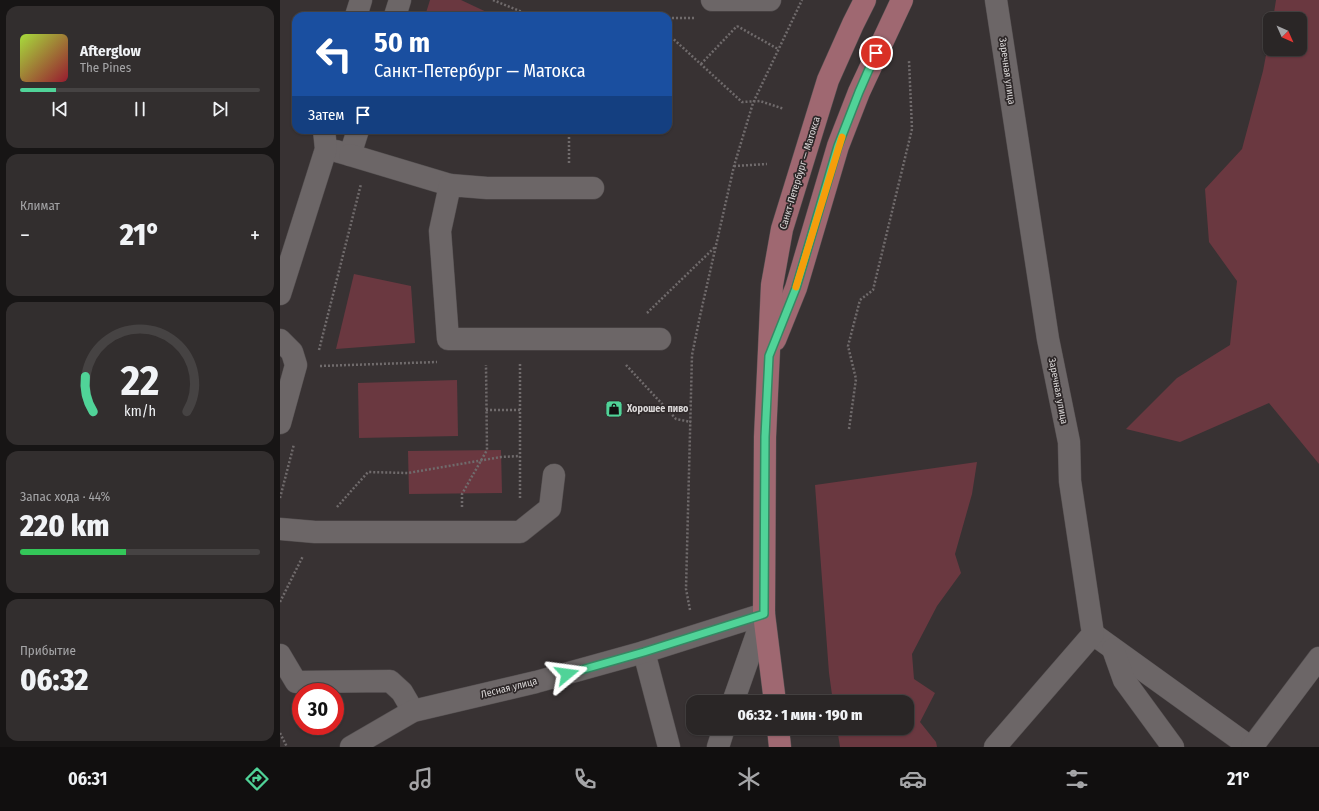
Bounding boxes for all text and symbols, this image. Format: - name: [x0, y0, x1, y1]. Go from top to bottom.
- north arrow: [1263, 12, 1307, 56]
- map controls: [1263, 12, 1307, 56]
- text: 50 m: [374, 26, 430, 59]
- icon: left: [308, 28, 360, 80]
- pin: [859, 36, 893, 70]
- street label: Заречная улица: [996, 37, 1018, 105]
- text: Afterglow: [80, 42, 141, 60]
- icon: arrive: [865, 42, 887, 64]
- text: The Pines: [80, 60, 131, 75]
- text: Санкт-Петербург — Матокса: [374, 60, 585, 82]
- icon: previous: [49, 98, 71, 120]
- icon: pause: [129, 98, 151, 120]
- icon: next: [209, 98, 231, 120]
- icon: arrive: [352, 104, 374, 126]
- text: Затем: [308, 106, 344, 124]
- street label: Санкт-Петербург — Матокса: [777, 115, 823, 231]
- text: Климат: [20, 198, 60, 213]
- text: 21°: [120, 217, 160, 253]
- text: −: [20, 222, 30, 249]
- text: +: [250, 222, 260, 249]
- text: 22: [120, 355, 159, 405]
- street label: Заречная улица: [1046, 357, 1070, 425]
- shop icon: Хорошее пиво: [604, 399, 624, 419]
- text: km/h: [124, 402, 156, 419]
- place label: Хорошее пиво: [626, 403, 689, 415]
- text: Запас хода · 44%: [20, 489, 110, 504]
- text: 220 km: [20, 508, 109, 544]
- text: Прибытие: [20, 643, 76, 658]
- position arrow: [546, 653, 588, 695]
- text: 06:32: [20, 662, 88, 698]
- street label: Лесная улица: [480, 675, 539, 701]
- speed limit sign: 30: [292, 683, 344, 735]
- text: 06:32 · 1 мин · 190 m: [738, 706, 862, 724]
- icon: directions: [243, 765, 271, 793]
- icon: music: [407, 765, 435, 793]
- icon: phone: [571, 765, 599, 793]
- icon: climate: [735, 765, 763, 793]
- icon: car: [899, 765, 927, 793]
- icon: filters: [1063, 765, 1091, 793]
- text: 06:31: [68, 768, 107, 790]
- text: 21°: [1227, 768, 1251, 790]

